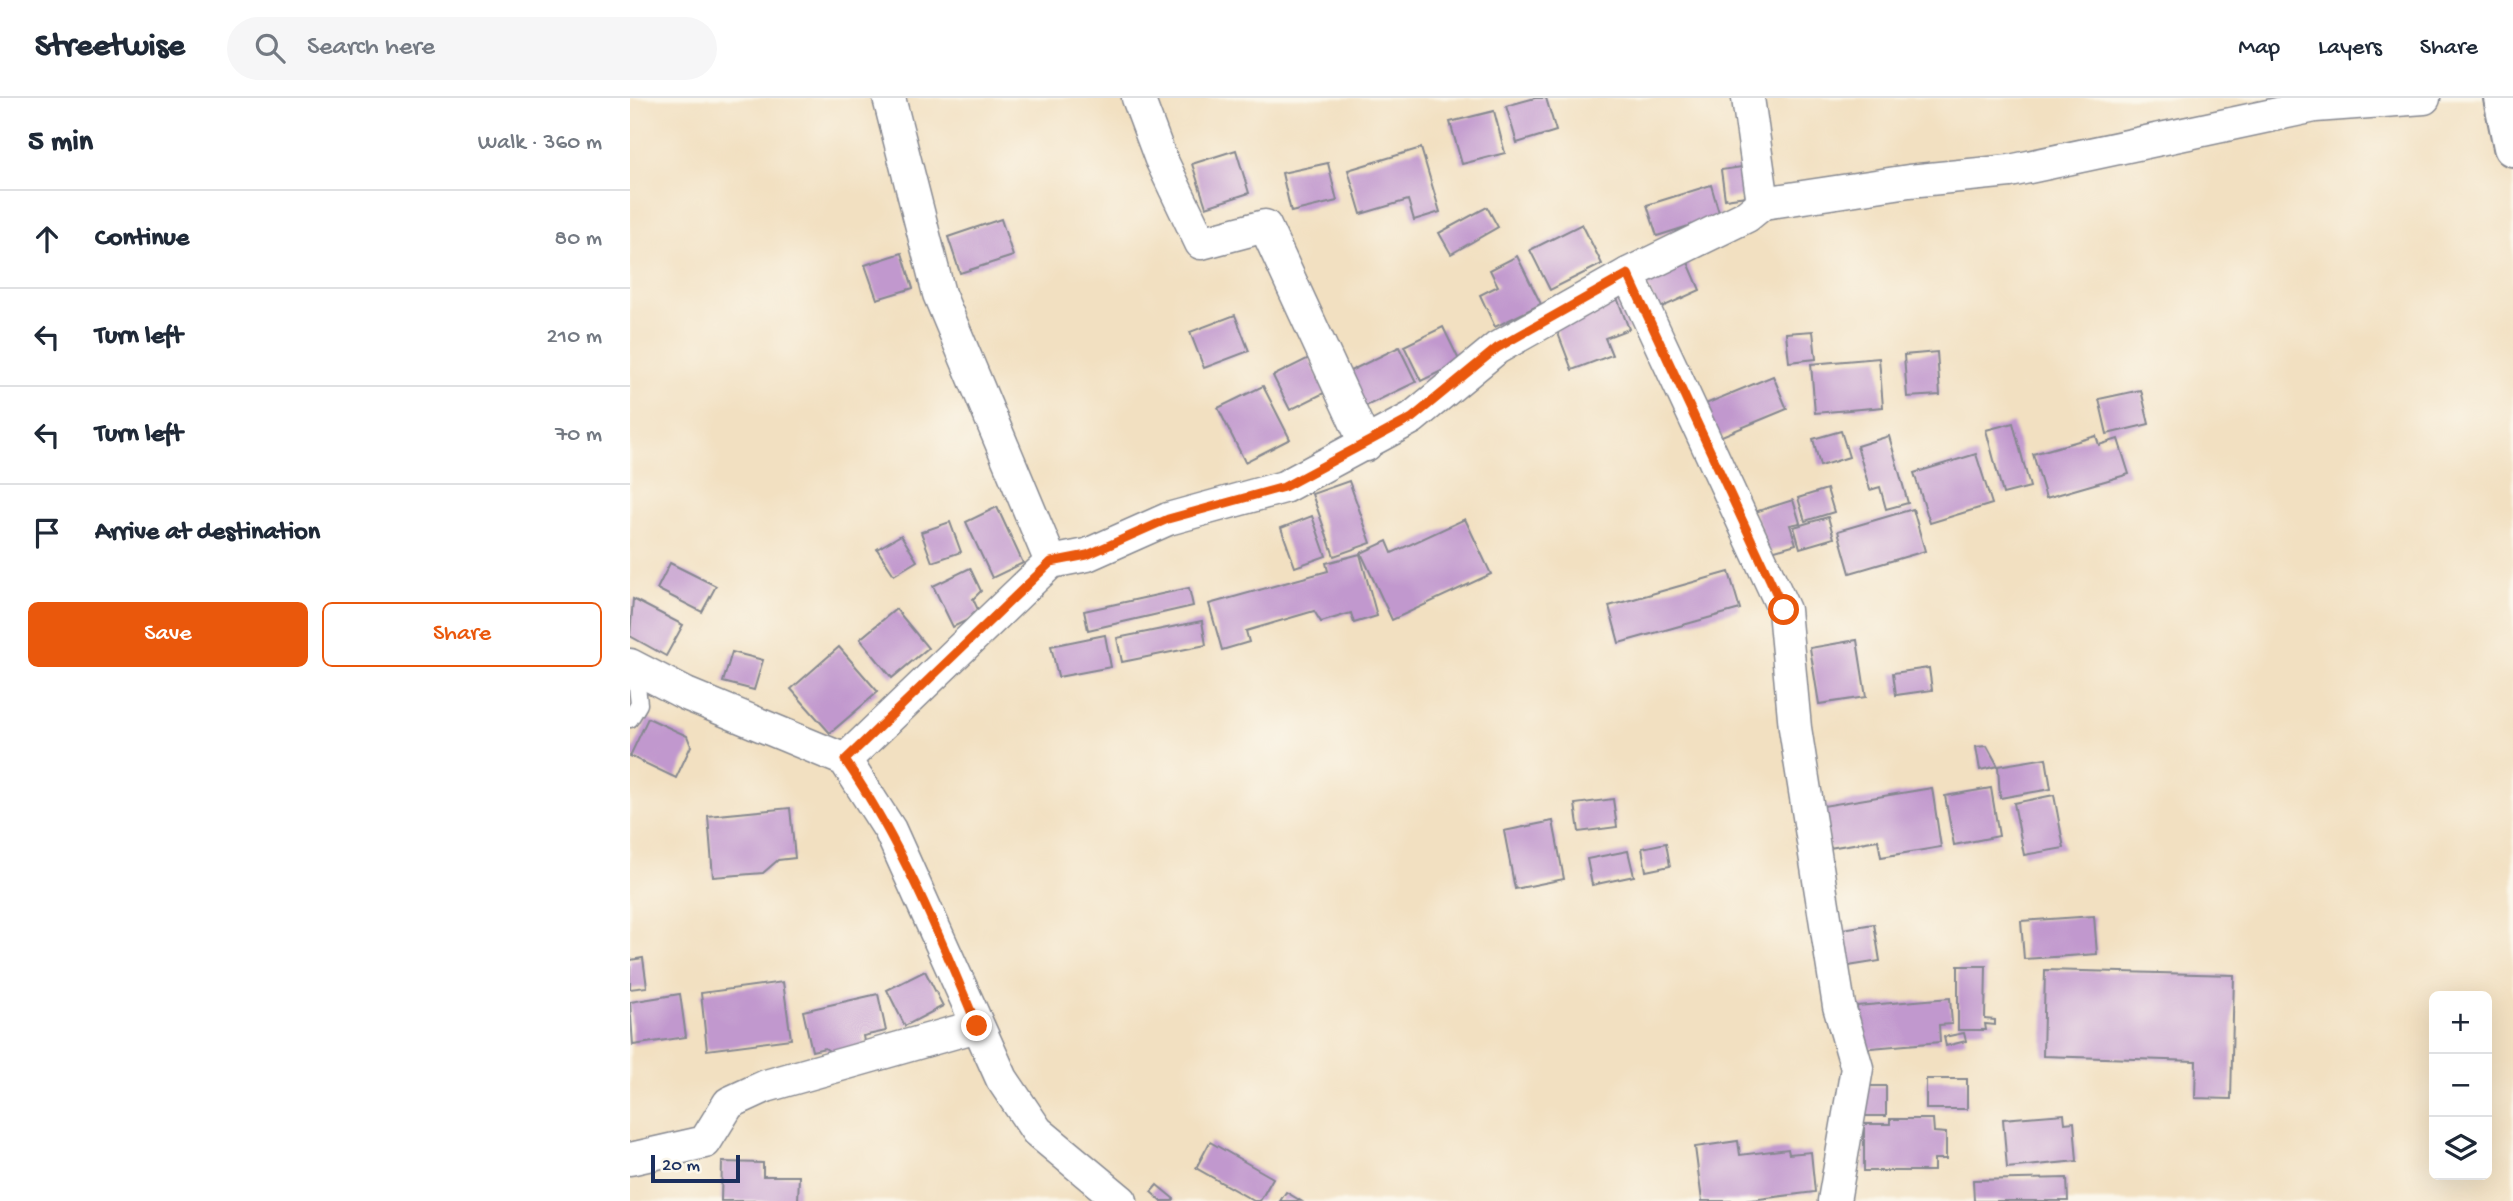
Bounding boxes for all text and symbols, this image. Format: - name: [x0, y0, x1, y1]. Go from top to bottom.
- search box: [227, 17, 717, 80]
- text: Streetwise: [35, 29, 185, 67]
- icon: search: [251, 29, 289, 67]
- text: Search here: [307, 33, 435, 64]
- text: Map: [2238, 34, 2280, 63]
- text: Layers: [2318, 34, 2382, 63]
- text: Share: [2420, 34, 2478, 63]
- text: 5 min: [28, 126, 93, 161]
- text: Walk · 360 m: [478, 130, 602, 157]
- icon: ahead: [28, 220, 66, 258]
- text: Continue: [95, 224, 189, 255]
- text: 80 m: [555, 226, 602, 253]
- icon: left: [28, 318, 66, 356]
- text: Turn left: [95, 322, 183, 353]
- text: 210 m: [547, 324, 602, 351]
- icon: left: [28, 416, 66, 454]
- text: Turn left: [95, 420, 183, 451]
- text: 70 m: [555, 422, 602, 449]
- icon: arrive: [28, 514, 66, 552]
- text: Arrive at destination: [95, 518, 320, 549]
- route start: [1768, 594, 1799, 625]
- button: Save: [28, 602, 308, 667]
- button: Share: [322, 602, 602, 667]
- map controls: [2429, 991, 2492, 1180]
- button: +: [2429, 991, 2492, 1054]
- route end: [961, 1010, 992, 1041]
- button: −: [2429, 1054, 2492, 1117]
- button: layers: [2429, 1117, 2492, 1180]
- scale bar: [651, 1152, 740, 1184]
- text: 20 m: [662, 1155, 700, 1178]

